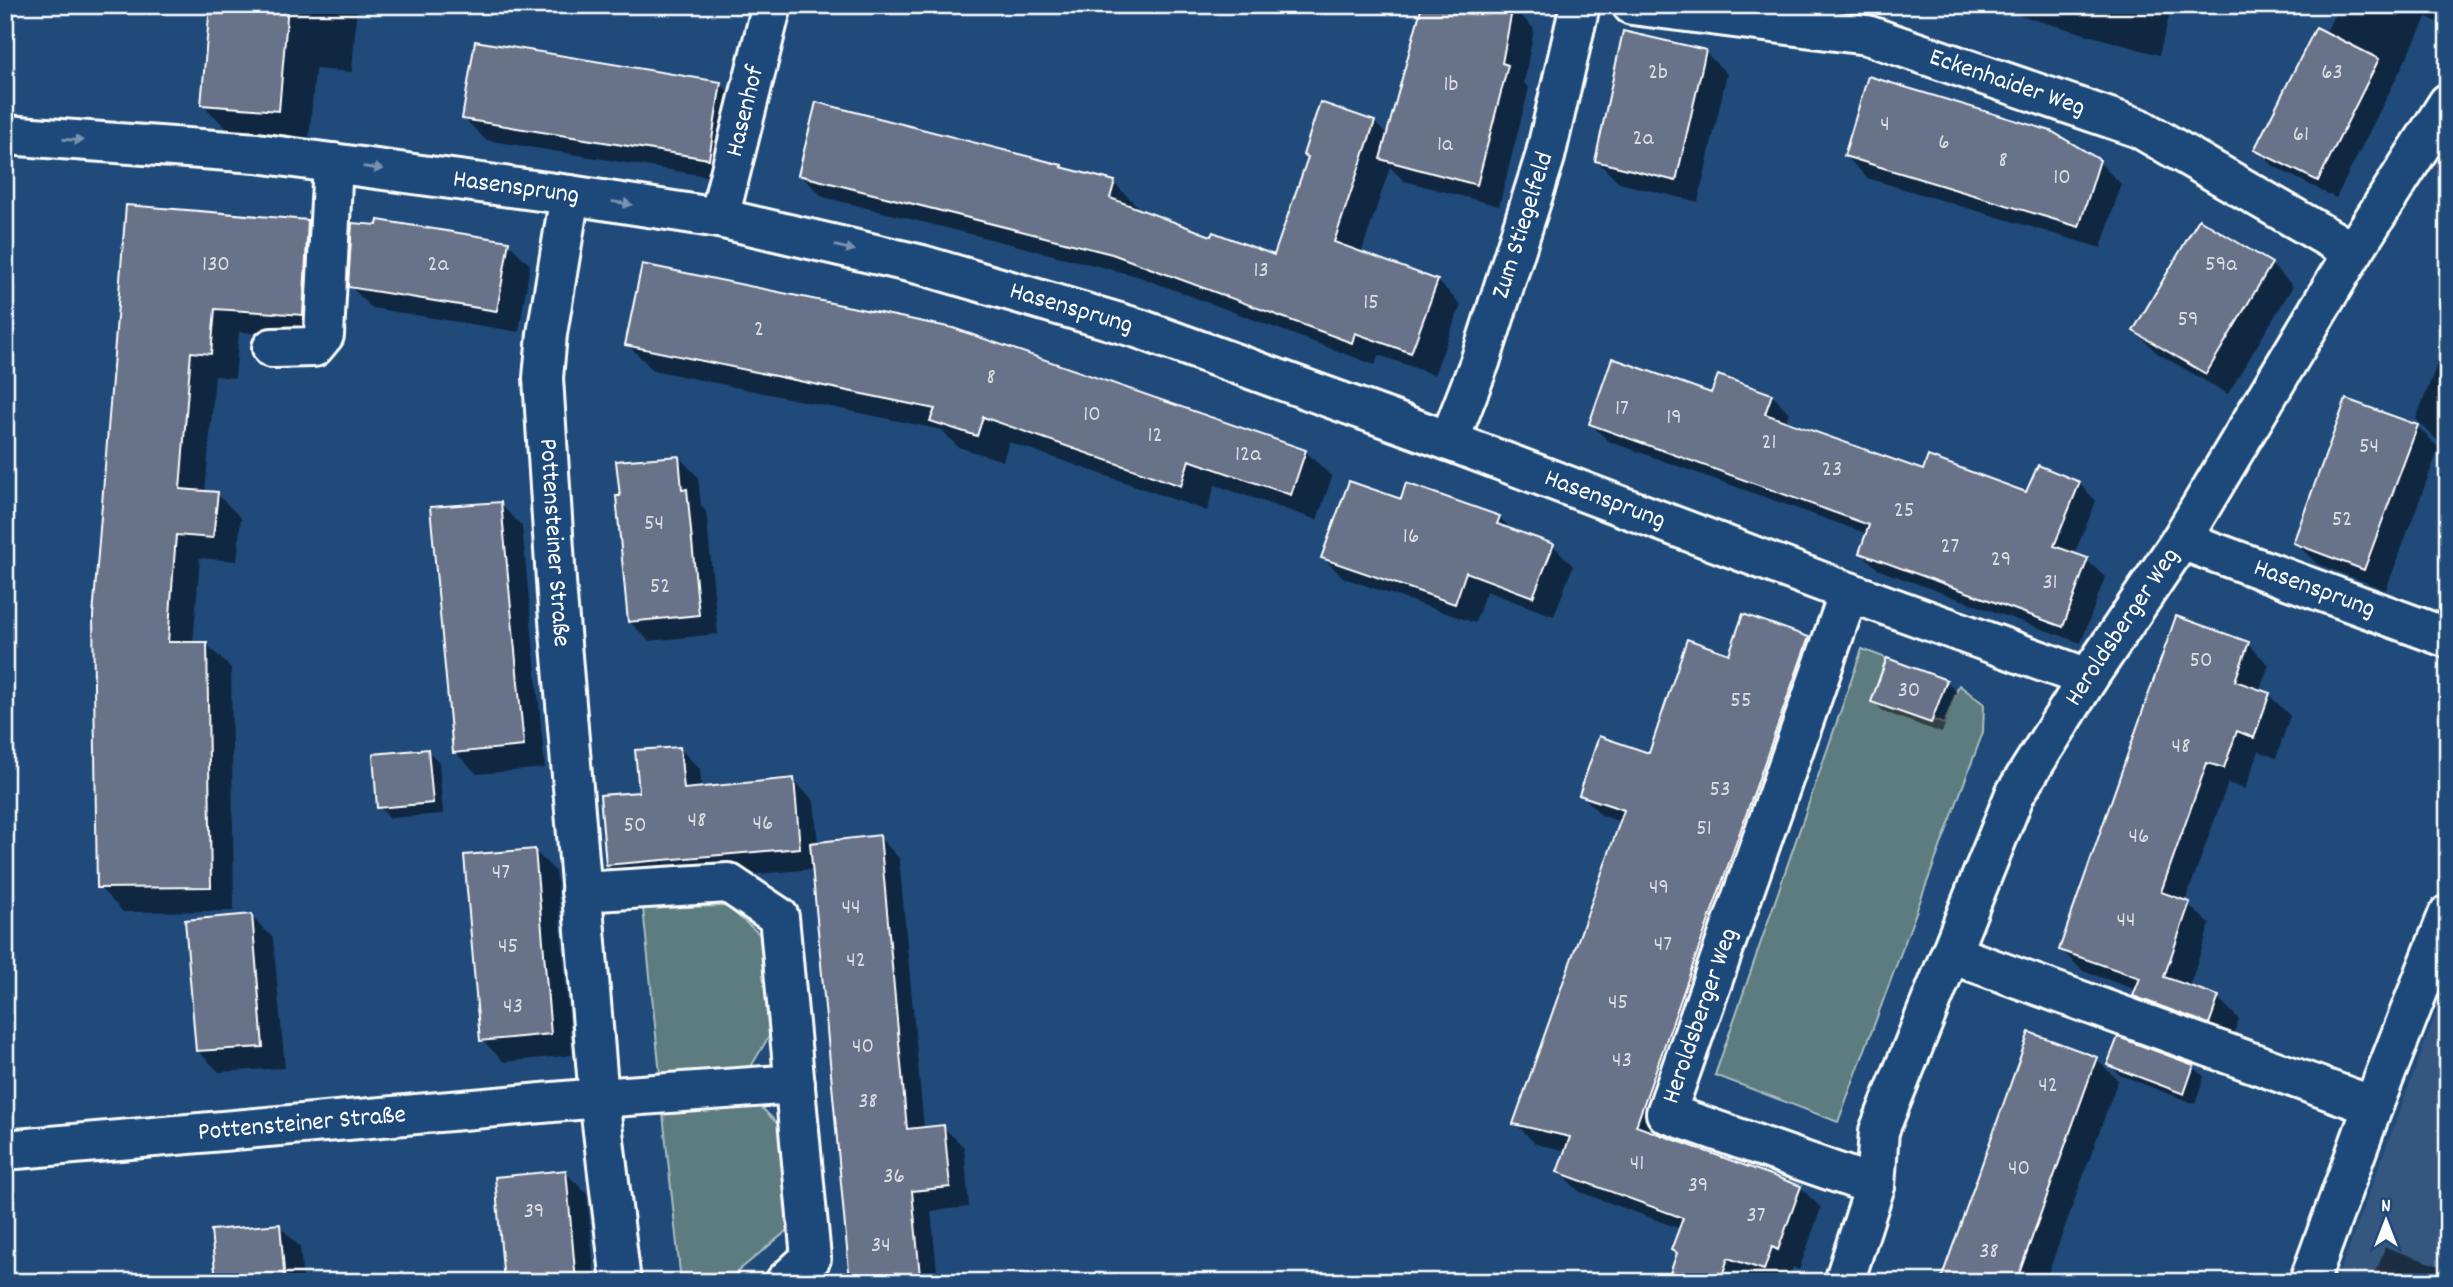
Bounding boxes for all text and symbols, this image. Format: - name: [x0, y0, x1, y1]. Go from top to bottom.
- street label: Eckenhaider Weg: [1924, 39, 2090, 127]
- house number: 2b: [1648, 57, 1668, 90]
- house number: 63: [2321, 57, 2343, 90]
- street label: Hasenhof: [716, 61, 775, 161]
- house number: 1b: [1444, 69, 1459, 102]
- house number: 4: [1880, 109, 1890, 142]
- house number: 61: [2293, 119, 2309, 152]
- house number: 2a: [1633, 123, 1655, 156]
- house number: 6: [1938, 127, 1950, 160]
- house number: 1a: [1437, 129, 1454, 162]
- one-way arrow: [63, 135, 85, 146]
- house number: 8: [1998, 145, 2008, 178]
- street label: Zum Stiegelfeld: [1483, 148, 1564, 304]
- street label: Hasensprung: [451, 161, 582, 215]
- house number: 10: [2053, 162, 2071, 195]
- one-way arrow: [362, 163, 384, 174]
- one-way arrow: [611, 198, 633, 209]
- one-way arrow: [834, 242, 856, 253]
- house number: 130: [202, 249, 230, 282]
- house number: 2a: [428, 249, 450, 282]
- house number: 59a: [2205, 249, 2238, 282]
- house number: 13: [1253, 255, 1269, 288]
- street label: Hasensprung: [1005, 273, 1137, 344]
- house number: 15: [1363, 287, 1379, 320]
- house number: 59: [2177, 304, 2199, 337]
- house number: 2: [754, 314, 764, 347]
- house number: 8: [986, 362, 996, 395]
- house number: 17: [1615, 393, 1629, 426]
- house number: 10: [1083, 399, 1101, 432]
- house number: 19: [1666, 402, 1682, 435]
- house number: 12: [1147, 420, 1163, 453]
- house number: 21: [1761, 427, 1777, 460]
- house number: 54: [2359, 431, 2379, 464]
- street label: Pottensteiner Straße: [528, 437, 580, 648]
- house number: 12a: [1235, 439, 1262, 472]
- house number: 23: [1822, 454, 1842, 487]
- street label: Hasensprung: [1539, 460, 1671, 540]
- house number: 25: [1894, 495, 1914, 528]
- house number: 52: [2332, 504, 2352, 537]
- house number: 54: [644, 508, 664, 541]
- house number: 16: [1403, 521, 1419, 554]
- house number: 27: [1941, 531, 1959, 564]
- street label: Heroldsberger Weg: [2056, 540, 2189, 714]
- house number: 29: [1991, 544, 2011, 577]
- street label: Hasensprung: [2248, 550, 2380, 628]
- house number: 31: [2042, 567, 2058, 600]
- house number: 52: [650, 571, 670, 604]
- house number: 50: [2189, 645, 2213, 678]
- house number: 30: [1898, 675, 1920, 708]
- house number: 55: [1730, 685, 1752, 718]
- house number: 48: [2172, 731, 2190, 764]
- house number: 53: [1710, 774, 1730, 807]
- house number: 48: [688, 805, 706, 838]
- house number: 46: [753, 808, 773, 841]
- house number: 50: [623, 810, 647, 843]
- house number: 51: [1696, 813, 1712, 846]
- house number: 46: [2129, 821, 2149, 854]
- house number: 47: [492, 857, 510, 890]
- house number: 49: [1649, 872, 1669, 905]
- house number: 44: [841, 892, 861, 925]
- house number: 44: [2116, 905, 2136, 938]
- street label: Heroldsberger Weg: [1654, 923, 1748, 1109]
- house number: 47: [1654, 929, 1672, 962]
- house number: 45: [498, 931, 518, 964]
- house number: 42: [846, 945, 866, 978]
- house number: 45: [1608, 987, 1628, 1020]
- house number: 43: [503, 991, 523, 1024]
- house number: 40: [852, 1031, 874, 1064]
- house number: 43: [1612, 1045, 1632, 1078]
- house number: 42: [2038, 1070, 2058, 1103]
- house number: 38: [858, 1086, 878, 1119]
- street label: Pottensteiner Straße: [196, 1096, 407, 1152]
- house number: 41: [1630, 1148, 1644, 1181]
- house number: 40: [2008, 1153, 2030, 1186]
- house number: 36: [883, 1161, 905, 1194]
- house number: 39: [1688, 1170, 1708, 1203]
- north arrow: [2352, 1186, 2422, 1256]
- text: N: [2381, 1194, 2391, 1221]
- house number: 39: [524, 1196, 544, 1229]
- house number: 37: [1746, 1200, 1766, 1233]
- house number: 34: [871, 1230, 891, 1263]
- house number: 38: [1979, 1236, 1999, 1269]

